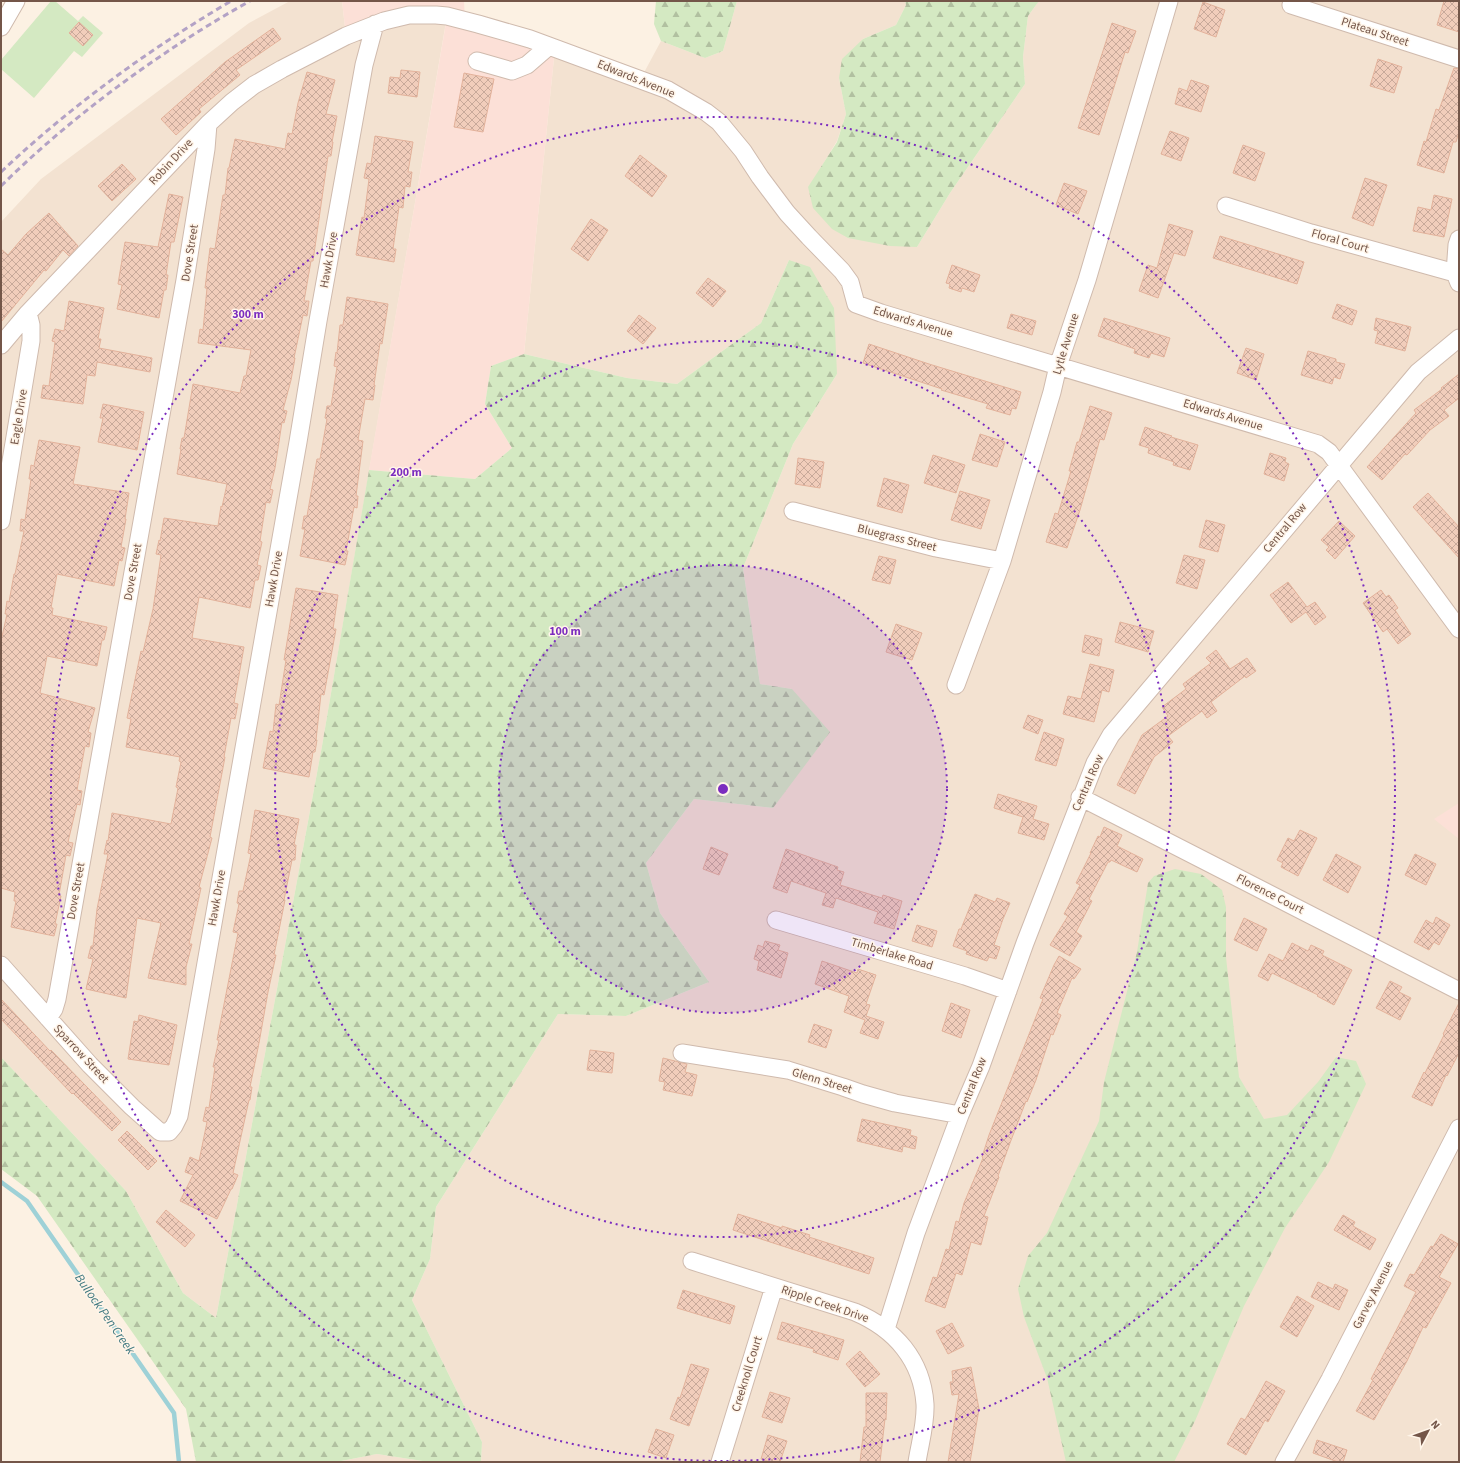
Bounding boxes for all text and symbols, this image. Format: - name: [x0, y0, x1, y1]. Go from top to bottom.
- street label: Plateau Street: [1339, 13, 1411, 51]
- street label: Edwards Avenue: [595, 56, 677, 102]
- street label: Robin Drive: [145, 135, 197, 189]
- street label: Dove Street: [177, 223, 203, 283]
- street label: Floral Court: [1309, 225, 1371, 257]
- street label: Hawk Drive: [316, 230, 342, 289]
- street label: Edwards Avenue: [871, 302, 955, 342]
- text: 300 m: [232, 306, 264, 323]
- street label: Lytle Avenue: [1049, 311, 1083, 377]
- street label: Eagle Drive: [6, 388, 32, 446]
- street label: Edwards Avenue: [1181, 395, 1265, 435]
- text: 200 m: [390, 464, 422, 481]
- street label: Central Row: [1259, 499, 1311, 557]
- street label: Bluegrass Street: [856, 520, 938, 556]
- street label: Dove Street: [120, 542, 146, 602]
- street label: Hawk Drive: [261, 549, 287, 608]
- text: 100 m: [549, 623, 581, 640]
- street label: Central Row: [1068, 752, 1108, 814]
- centre of rings: [716, 782, 730, 796]
- street label: Dove Street: [63, 861, 89, 921]
- street label: Hawk Drive: [204, 868, 230, 927]
- street label: Florence Court: [1233, 870, 1307, 918]
- street label: Timberlake Road: [849, 933, 935, 975]
- street label: Sparrow Street: [49, 1021, 113, 1087]
- street label: Central Row: [953, 1054, 991, 1117]
- street label: Glenn Street: [790, 1064, 854, 1098]
- street label: Garvey Avenue: [1349, 1258, 1398, 1332]
- water label: Bullock Pen Creek: [71, 1270, 140, 1359]
- street label: Ripple Creek Drive: [779, 1281, 871, 1327]
- street label: Creeknoll Court: [727, 1334, 767, 1414]
- north arrow: [1408, 1411, 1448, 1451]
- text: N: [1427, 1417, 1443, 1432]

